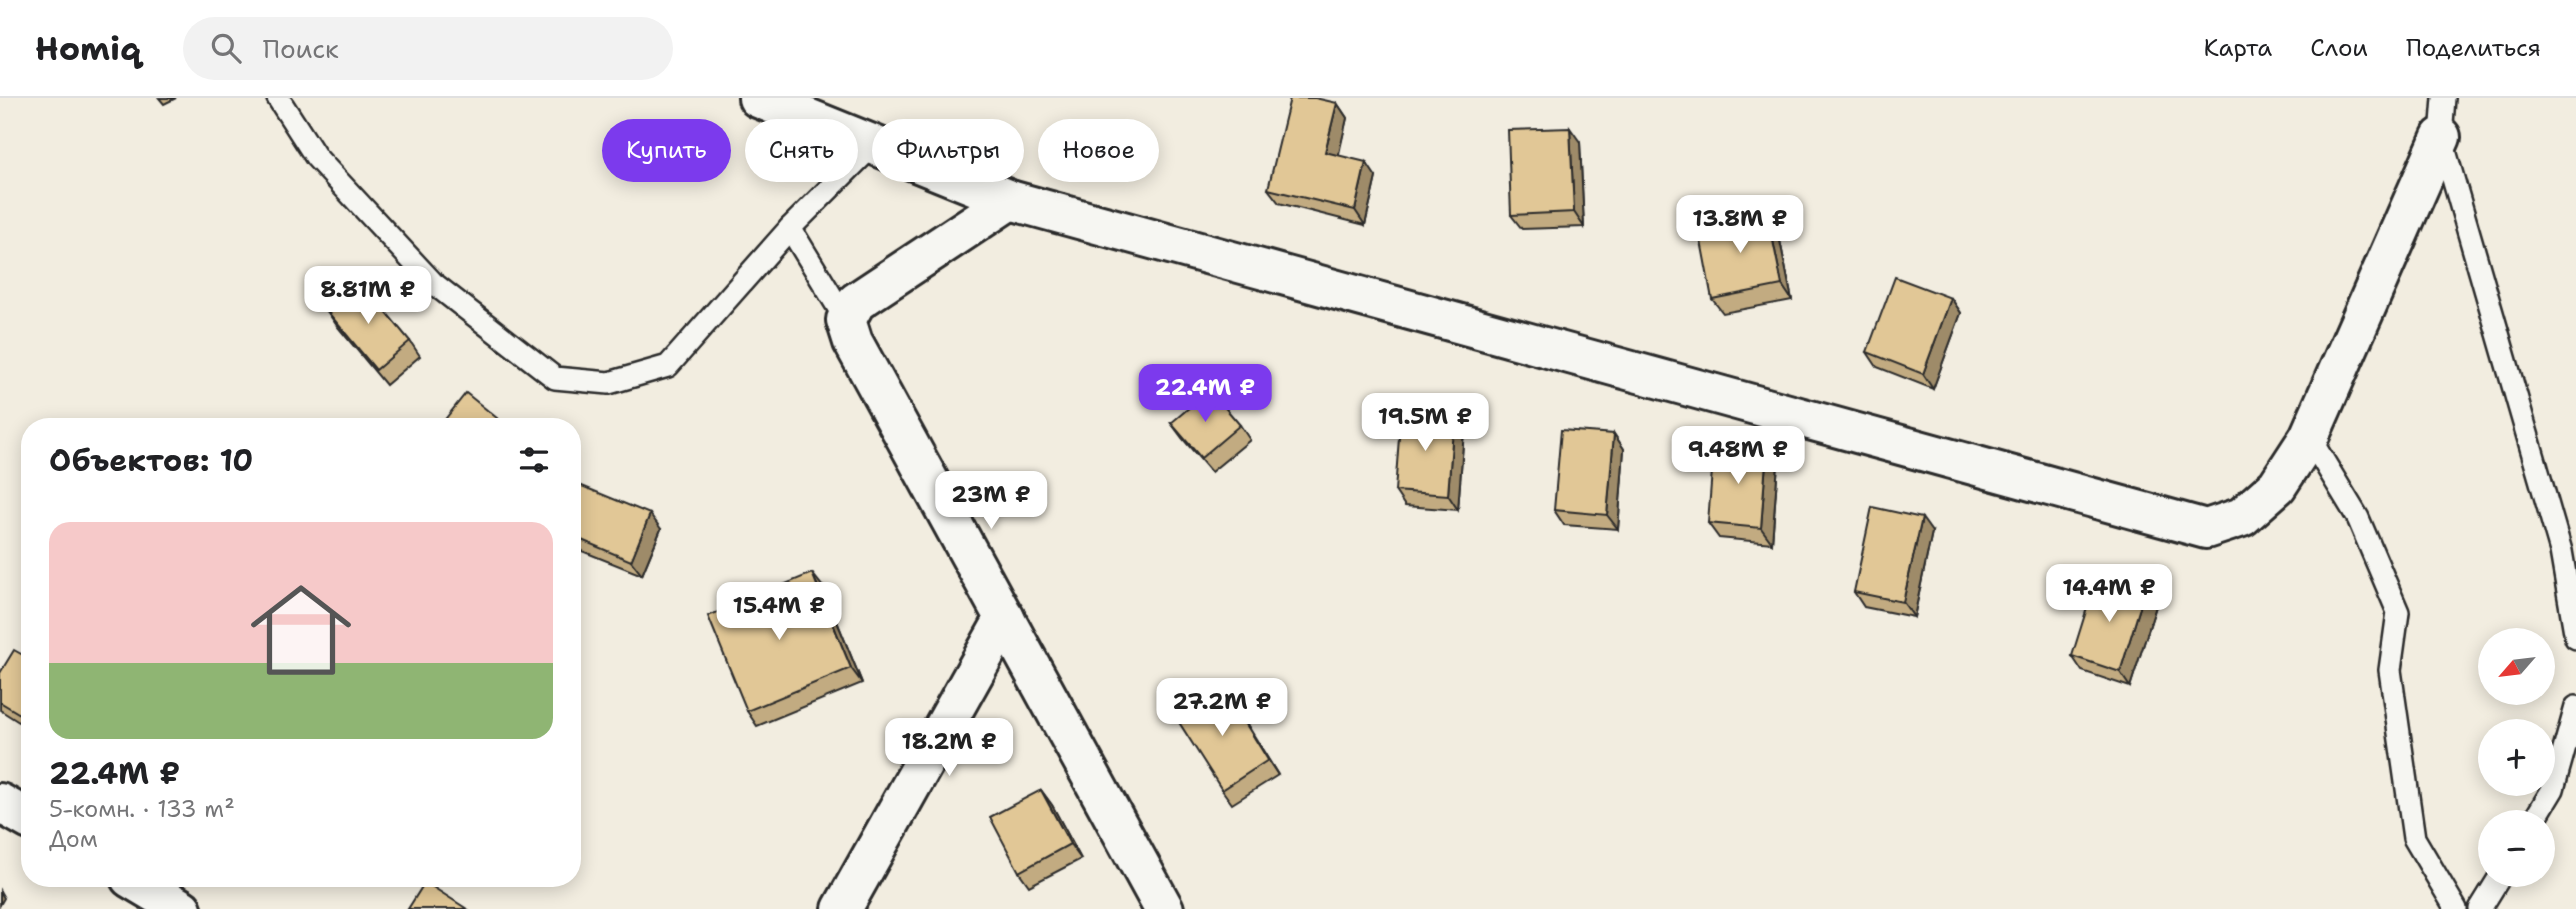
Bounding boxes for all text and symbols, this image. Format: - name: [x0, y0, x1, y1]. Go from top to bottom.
- search box: [183, 17, 673, 80]
- text: Homiq: [35, 26, 141, 71]
- icon: search: [207, 29, 245, 67]
- text: Поиск: [263, 31, 339, 66]
- text: Карта: [2204, 32, 2272, 64]
- text: Слои: [2310, 32, 2368, 64]
- text: Поделиться: [2406, 32, 2541, 64]
- chip: Купить: [602, 119, 731, 182]
- chip: Снять: [745, 119, 858, 182]
- chip: Фильтры: [872, 119, 1024, 182]
- chip: Новое: [1038, 119, 1159, 182]
- pin: 13.8M ₽: [1675, 195, 1805, 255]
- text: 13.8M ₽: [1692, 203, 1788, 233]
- pin: 8.81M ₽: [303, 266, 433, 326]
- text: 8.81M ₽: [320, 274, 416, 304]
- pin: 22.4M ₽: [1140, 364, 1270, 424]
- text: 22.4M ₽: [1155, 372, 1255, 402]
- pin: 19.5M ₽: [1360, 394, 1490, 453]
- text: 19.5M ₽: [1378, 401, 1472, 431]
- pin: 9.48M ₽: [1673, 426, 1803, 486]
- text: 9.48M ₽: [1688, 434, 1788, 464]
- text: Объектов: 10: [49, 440, 253, 481]
- icon: filters: [515, 441, 553, 479]
- pin: 23M ₽: [942, 472, 1040, 531]
- text: 23M ₽: [951, 479, 1031, 509]
- pin: 14.4M ₽: [2044, 564, 2174, 624]
- icon: home: [238, 567, 364, 693]
- text: 14.4M ₽: [2062, 572, 2156, 602]
- pin: 15.4M ₽: [714, 582, 844, 642]
- text: 15.4M ₽: [733, 590, 825, 620]
- north arrow: [2478, 628, 2555, 705]
- map controls: [2478, 628, 2555, 887]
- pin: 27.2M ₽: [1157, 678, 1287, 738]
- text: 27.2M ₽: [1172, 686, 1272, 716]
- pin: 18.2M ₽: [884, 718, 1014, 778]
- button: +: [2478, 719, 2555, 796]
- text: 18.2M ₽: [901, 726, 997, 756]
- text: 22.4M ₽: [49, 753, 180, 794]
- text: 5-комн. · 133 m²: [49, 794, 235, 824]
- button: −: [2478, 810, 2555, 887]
- text: Дом: [49, 824, 98, 854]

